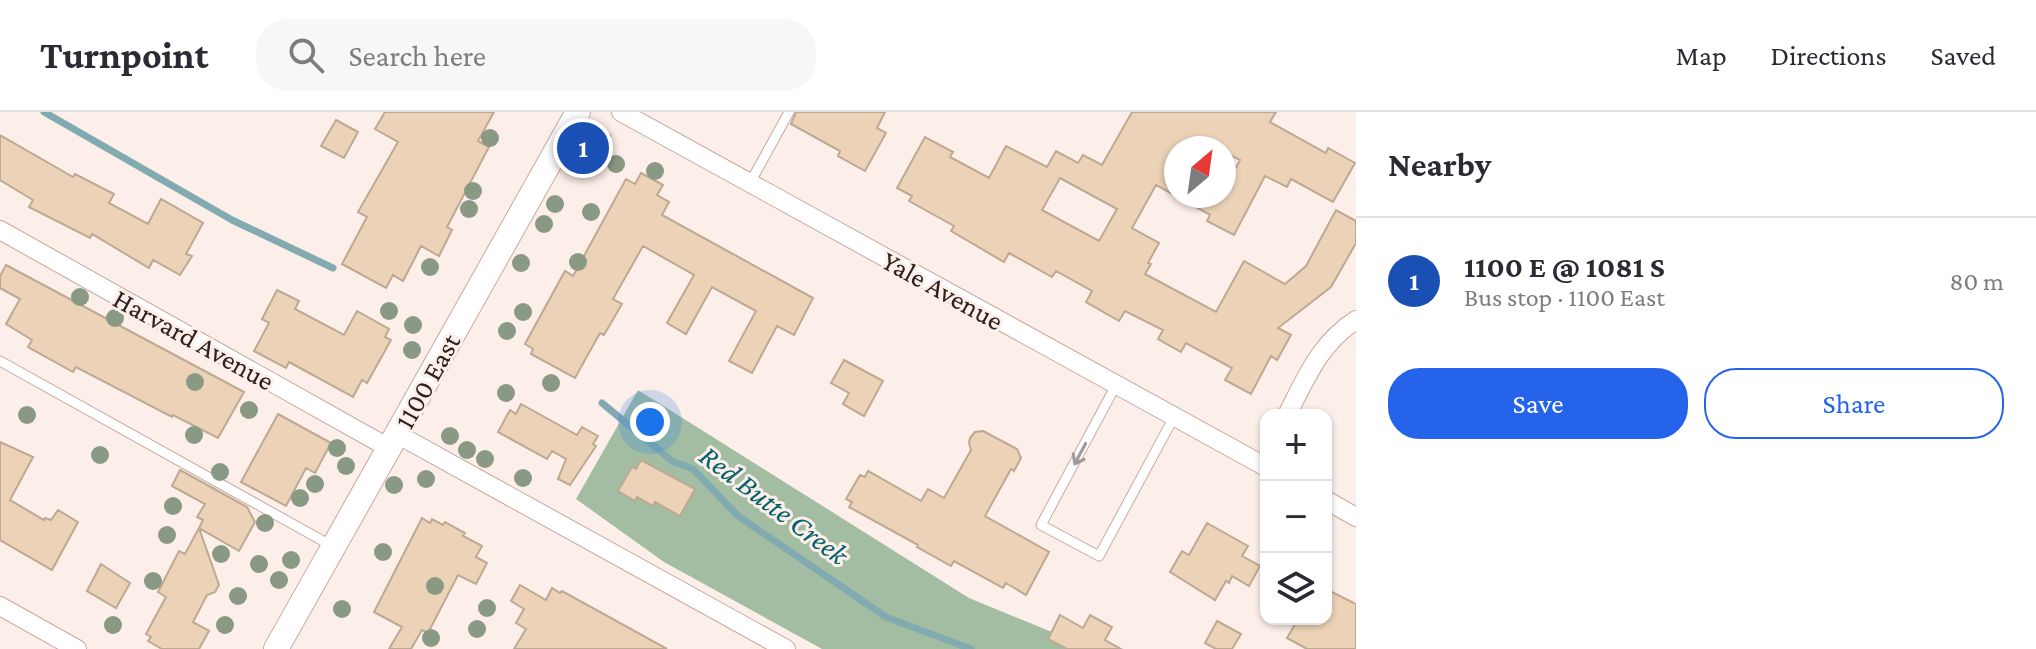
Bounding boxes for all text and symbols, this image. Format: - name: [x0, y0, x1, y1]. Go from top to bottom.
- search box: [256, 19, 816, 91]
- icon: search: [284, 33, 328, 77]
- text: Turnpoint: [40, 34, 208, 76]
- text: Search here: [348, 39, 486, 72]
- text: Map: [1676, 40, 1727, 71]
- text: Directions: [1771, 40, 1886, 71]
- text: Saved: [1930, 40, 1996, 71]
- pin: 1: [557, 118, 609, 178]
- north arrow: [1164, 136, 1236, 208]
- text: Nearby: [1388, 146, 1491, 183]
- street label: Yale Avenue: [877, 245, 1009, 336]
- text: 1100 E @ 1081 S: [1464, 250, 1665, 283]
- text: 1: [1409, 267, 1419, 296]
- text: 80 m: [1950, 267, 2004, 296]
- street label: Harvard Avenue: [108, 283, 279, 396]
- text: Bus stop · 1100 East: [1464, 283, 1665, 312]
- street label: 1100 East: [389, 328, 467, 434]
- button: Save: [1388, 368, 1688, 439]
- button: Share: [1704, 368, 2004, 439]
- your location: [630, 402, 670, 442]
- map controls: [1260, 409, 1332, 625]
- button: +: [1260, 409, 1332, 481]
- water label: Red Butte Creek: [694, 438, 856, 572]
- one-way arrow: [1071, 441, 1087, 465]
- button: −: [1260, 481, 1332, 553]
- button: layers: [1260, 553, 1332, 625]

